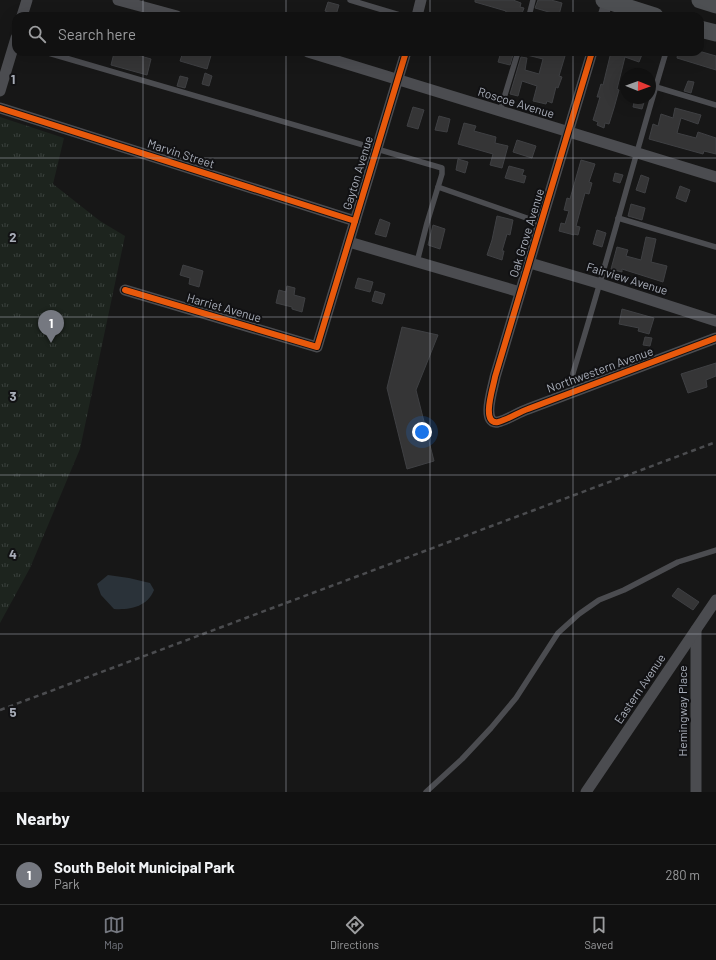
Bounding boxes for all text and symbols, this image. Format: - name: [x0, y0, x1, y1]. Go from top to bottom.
- search box: [12, 12, 704, 56]
- icon: search: [26, 23, 48, 45]
- text: Search here: [58, 25, 136, 43]
- north arrow: [620, 68, 656, 104]
- text: 1: [11, 71, 15, 87]
- street label: Roscoe Avenue: [476, 84, 556, 120]
- street label: Gayton Avenue: [339, 134, 375, 211]
- street label: Marvin Street: [146, 136, 217, 170]
- street label: Oak Grove Avenue: [506, 187, 546, 279]
- text: 2: [9, 229, 17, 245]
- street label: Fairview Avenue: [585, 259, 670, 297]
- street label: Harriet Avenue: [185, 290, 263, 324]
- pin: 1: [38, 310, 64, 343]
- street label: Northwestern Avenue: [544, 343, 655, 395]
- text: 3: [9, 388, 17, 404]
- your location: [412, 422, 432, 442]
- text: 4: [9, 546, 17, 562]
- street label: Eastern Avenue: [611, 651, 668, 726]
- street label: Hemingway Place: [675, 665, 689, 757]
- text: 5: [9, 704, 17, 720]
- text: Nearby: [16, 808, 70, 828]
- text: South Beloit Municipal Park: [54, 858, 235, 876]
- text: 1: [27, 867, 31, 883]
- text: 280 m: [666, 867, 700, 883]
- text: Park: [54, 876, 80, 892]
- tab: Map: [103, 914, 125, 951]
- tab: Directions: [330, 914, 379, 951]
- tab: Saved: [584, 914, 613, 951]

